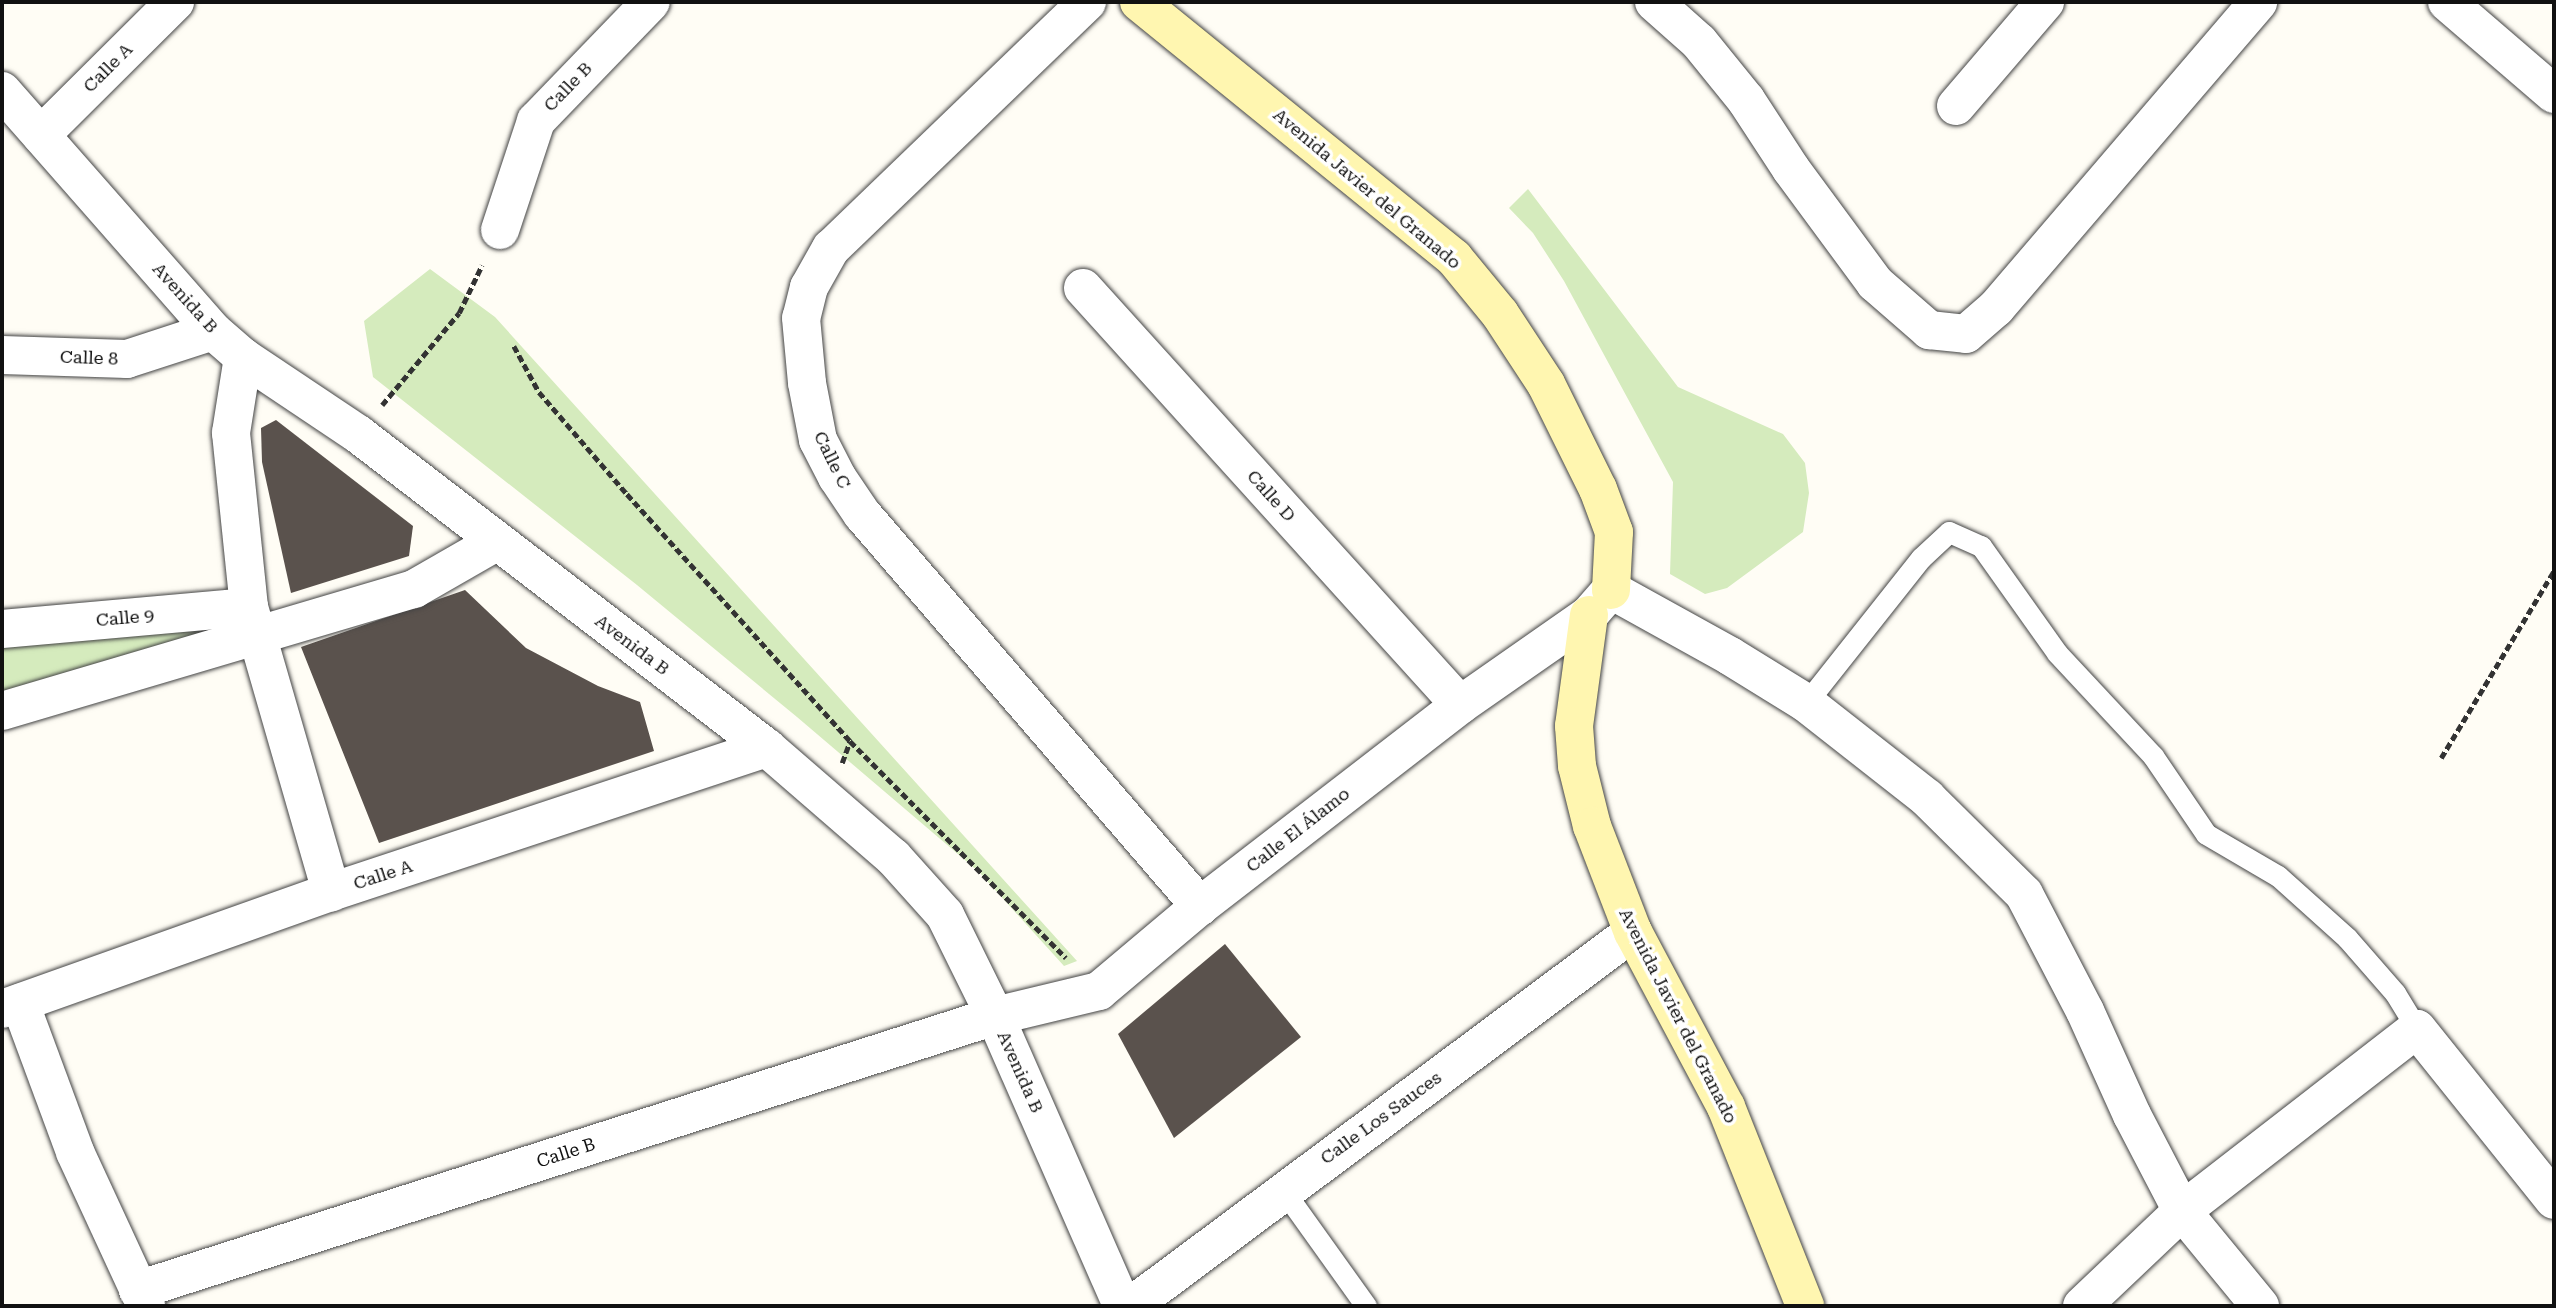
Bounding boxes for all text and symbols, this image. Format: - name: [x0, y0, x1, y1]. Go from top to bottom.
- street label: Calle A: [79, 39, 137, 97]
- street label: Calle B: [539, 58, 597, 116]
- street label: Avenida Javier del Granado: [1269, 104, 1465, 274]
- street label: Avenida B: [148, 258, 222, 338]
- street label: Calle 8: [59, 346, 119, 370]
- street label: Calle C: [809, 428, 855, 492]
- street label: Calle D: [1242, 466, 1300, 526]
- street label: Calle 9: [95, 605, 155, 631]
- street label: Avenida B: [591, 610, 673, 680]
- street label: Calle El Álamo: [1242, 783, 1354, 877]
- street label: Calle A: [351, 855, 415, 895]
- street label: Avenida Javier del Granado: [1614, 905, 1742, 1127]
- street label: Avenida B: [992, 1028, 1048, 1116]
- street label: Calle Los Sauces: [1316, 1067, 1446, 1169]
- street label: Calle B: [534, 1133, 598, 1173]

